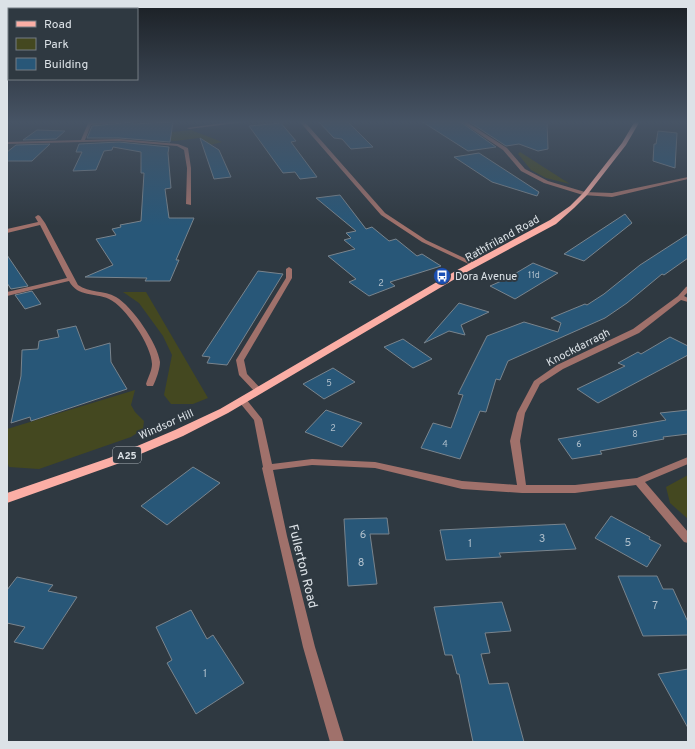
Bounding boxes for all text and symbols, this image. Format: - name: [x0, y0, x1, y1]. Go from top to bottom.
- legend: [8, 8, 138, 80]
- text: Road: [44, 17, 72, 33]
- text: Park: [44, 37, 69, 53]
- text: Building: [44, 57, 88, 73]
- street label: Rathfriland Road: [463, 213, 542, 265]
- bus stop icon: Dora Avenue: [432, 266, 452, 286]
- place label: Dora Avenue: [455, 270, 517, 284]
- house number: 11d: [528, 270, 540, 281]
- house number: 2: [378, 278, 384, 289]
- street label: Knockdarragh: [544, 326, 613, 370]
- house number: 5: [326, 378, 332, 389]
- street label: Windsor Hill: [137, 407, 196, 443]
- house number: 2: [330, 423, 336, 434]
- house number: 8: [632, 429, 638, 440]
- house number: 4: [442, 439, 448, 450]
- house number: 6: [576, 439, 582, 450]
- road number: A25: [113, 447, 141, 463]
- street label: Fullerton Road: [284, 523, 320, 610]
- house number: 6: [360, 528, 366, 542]
- house number: 3: [539, 532, 545, 546]
- house number: 5: [625, 536, 632, 550]
- house number: 1: [468, 537, 472, 551]
- house number: 8: [358, 556, 364, 570]
- house number: 7: [652, 599, 658, 613]
- house number: 1: [203, 667, 207, 681]

